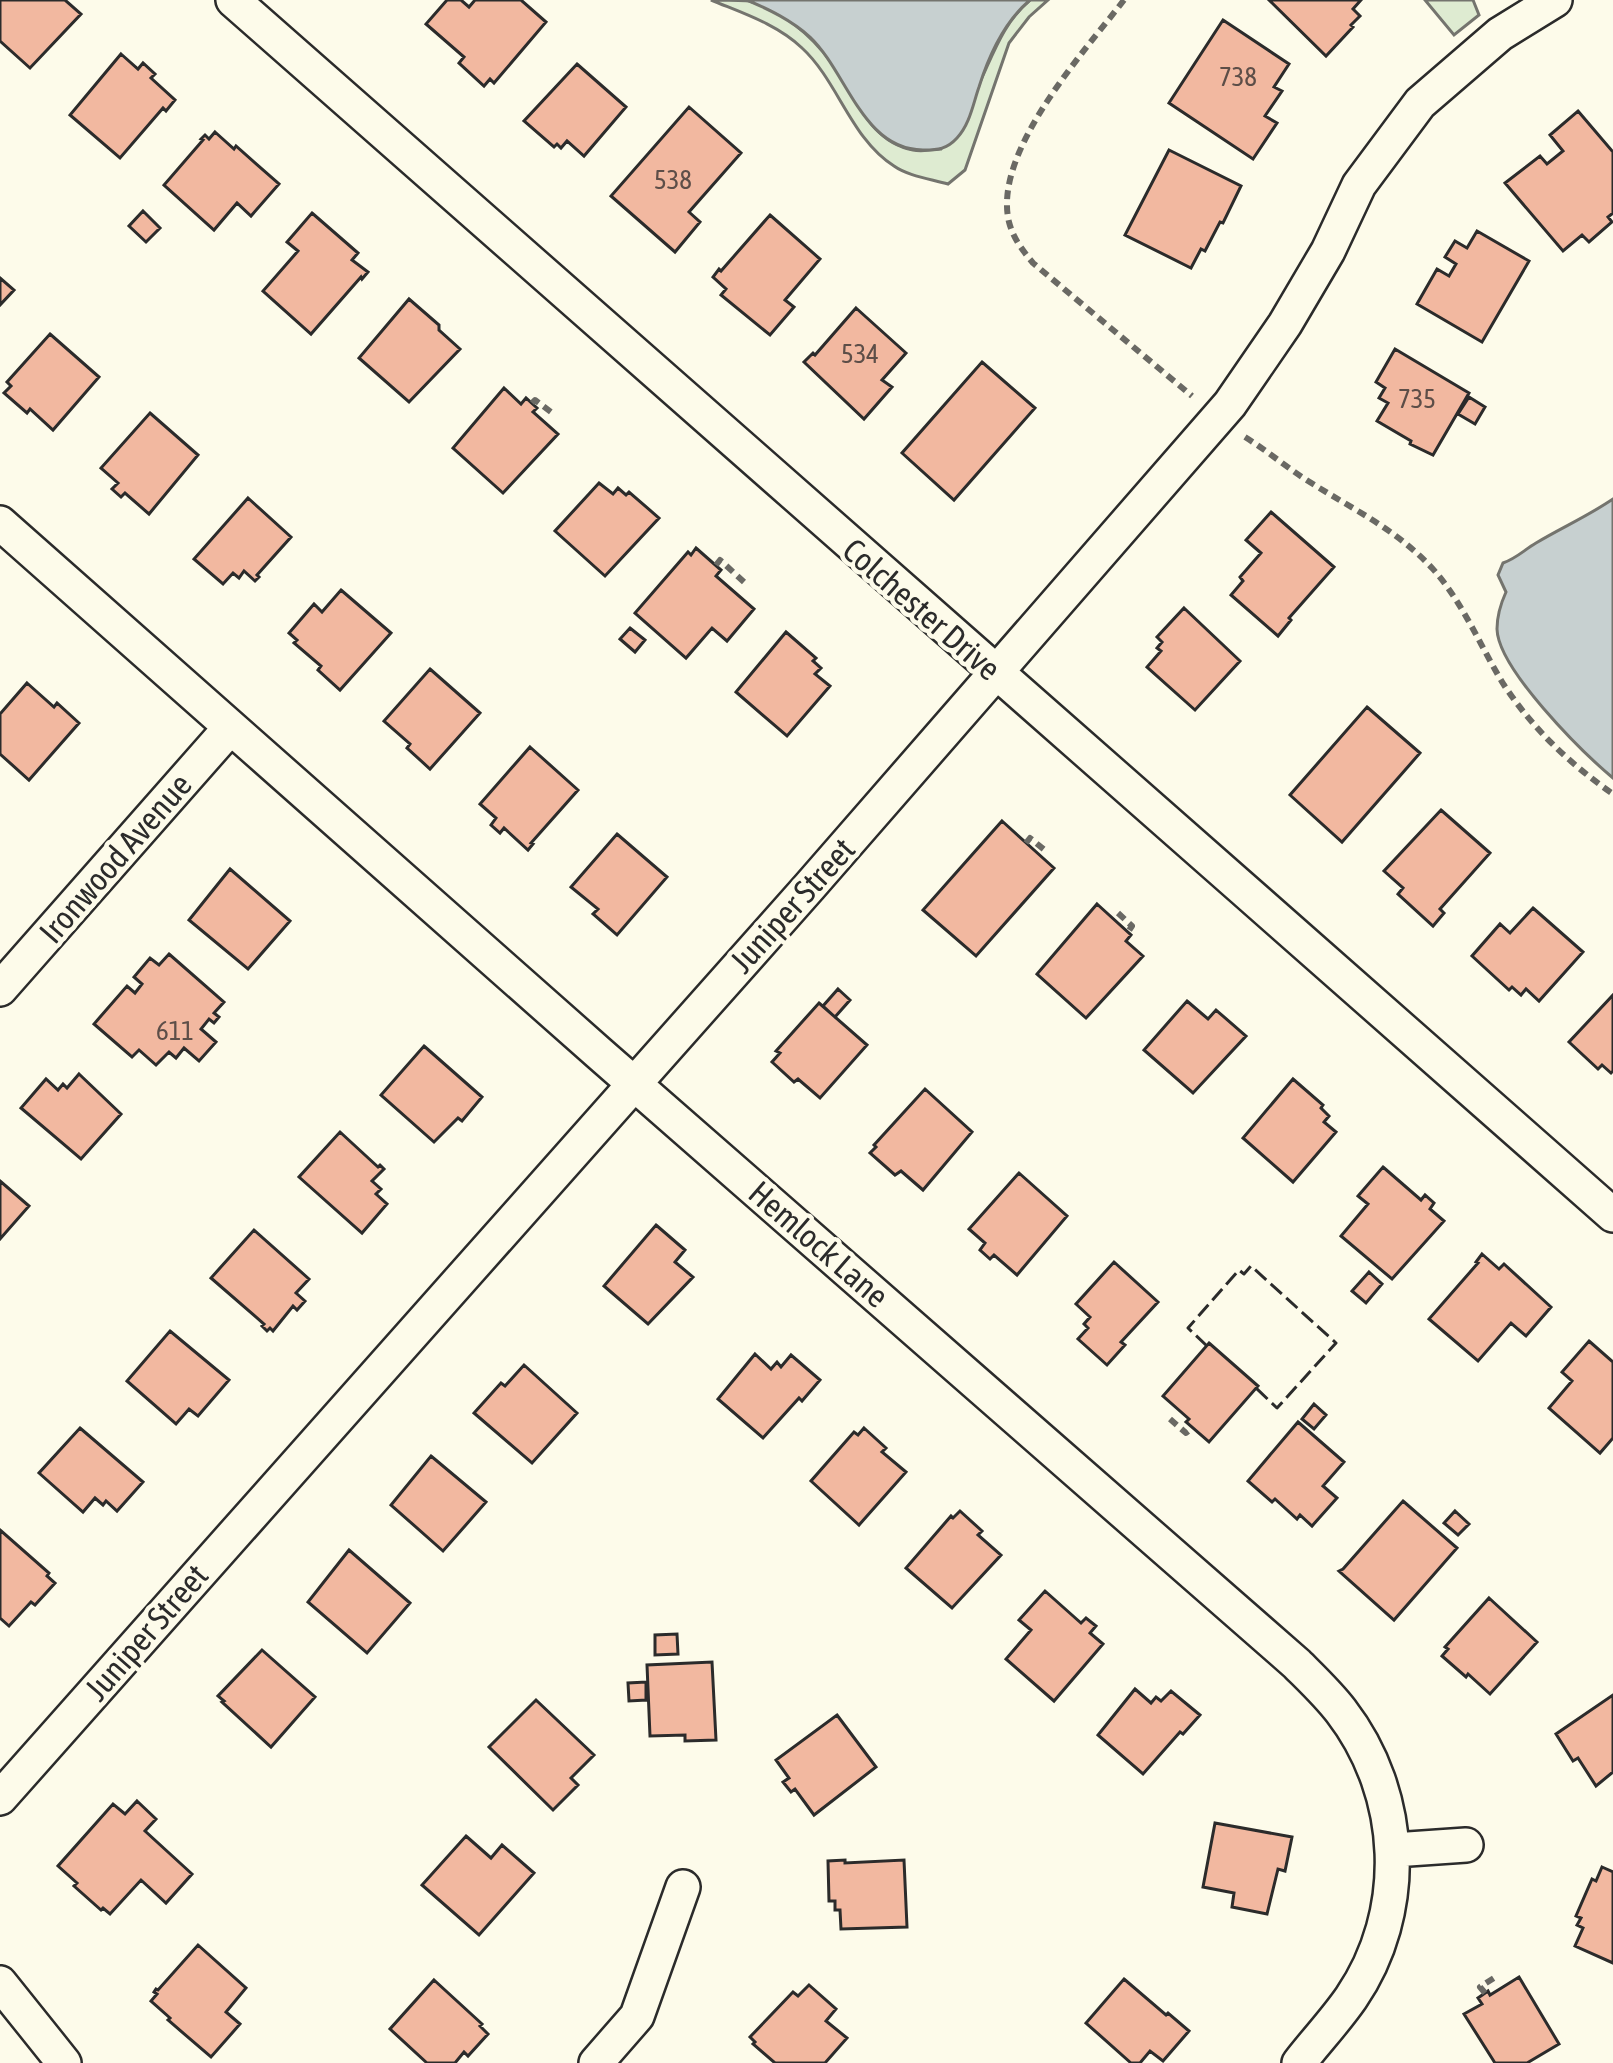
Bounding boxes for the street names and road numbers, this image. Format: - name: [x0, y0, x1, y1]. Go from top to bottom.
- street label: Colchester Drive: [836, 530, 1008, 688]
- street label: Ironwood Avenue: [31, 766, 199, 950]
- street label: Juniper Street: [722, 830, 862, 980]
- street label: Hemlock Lane: [742, 1173, 896, 1315]
- street label: Juniper Street: [77, 1556, 215, 1708]

